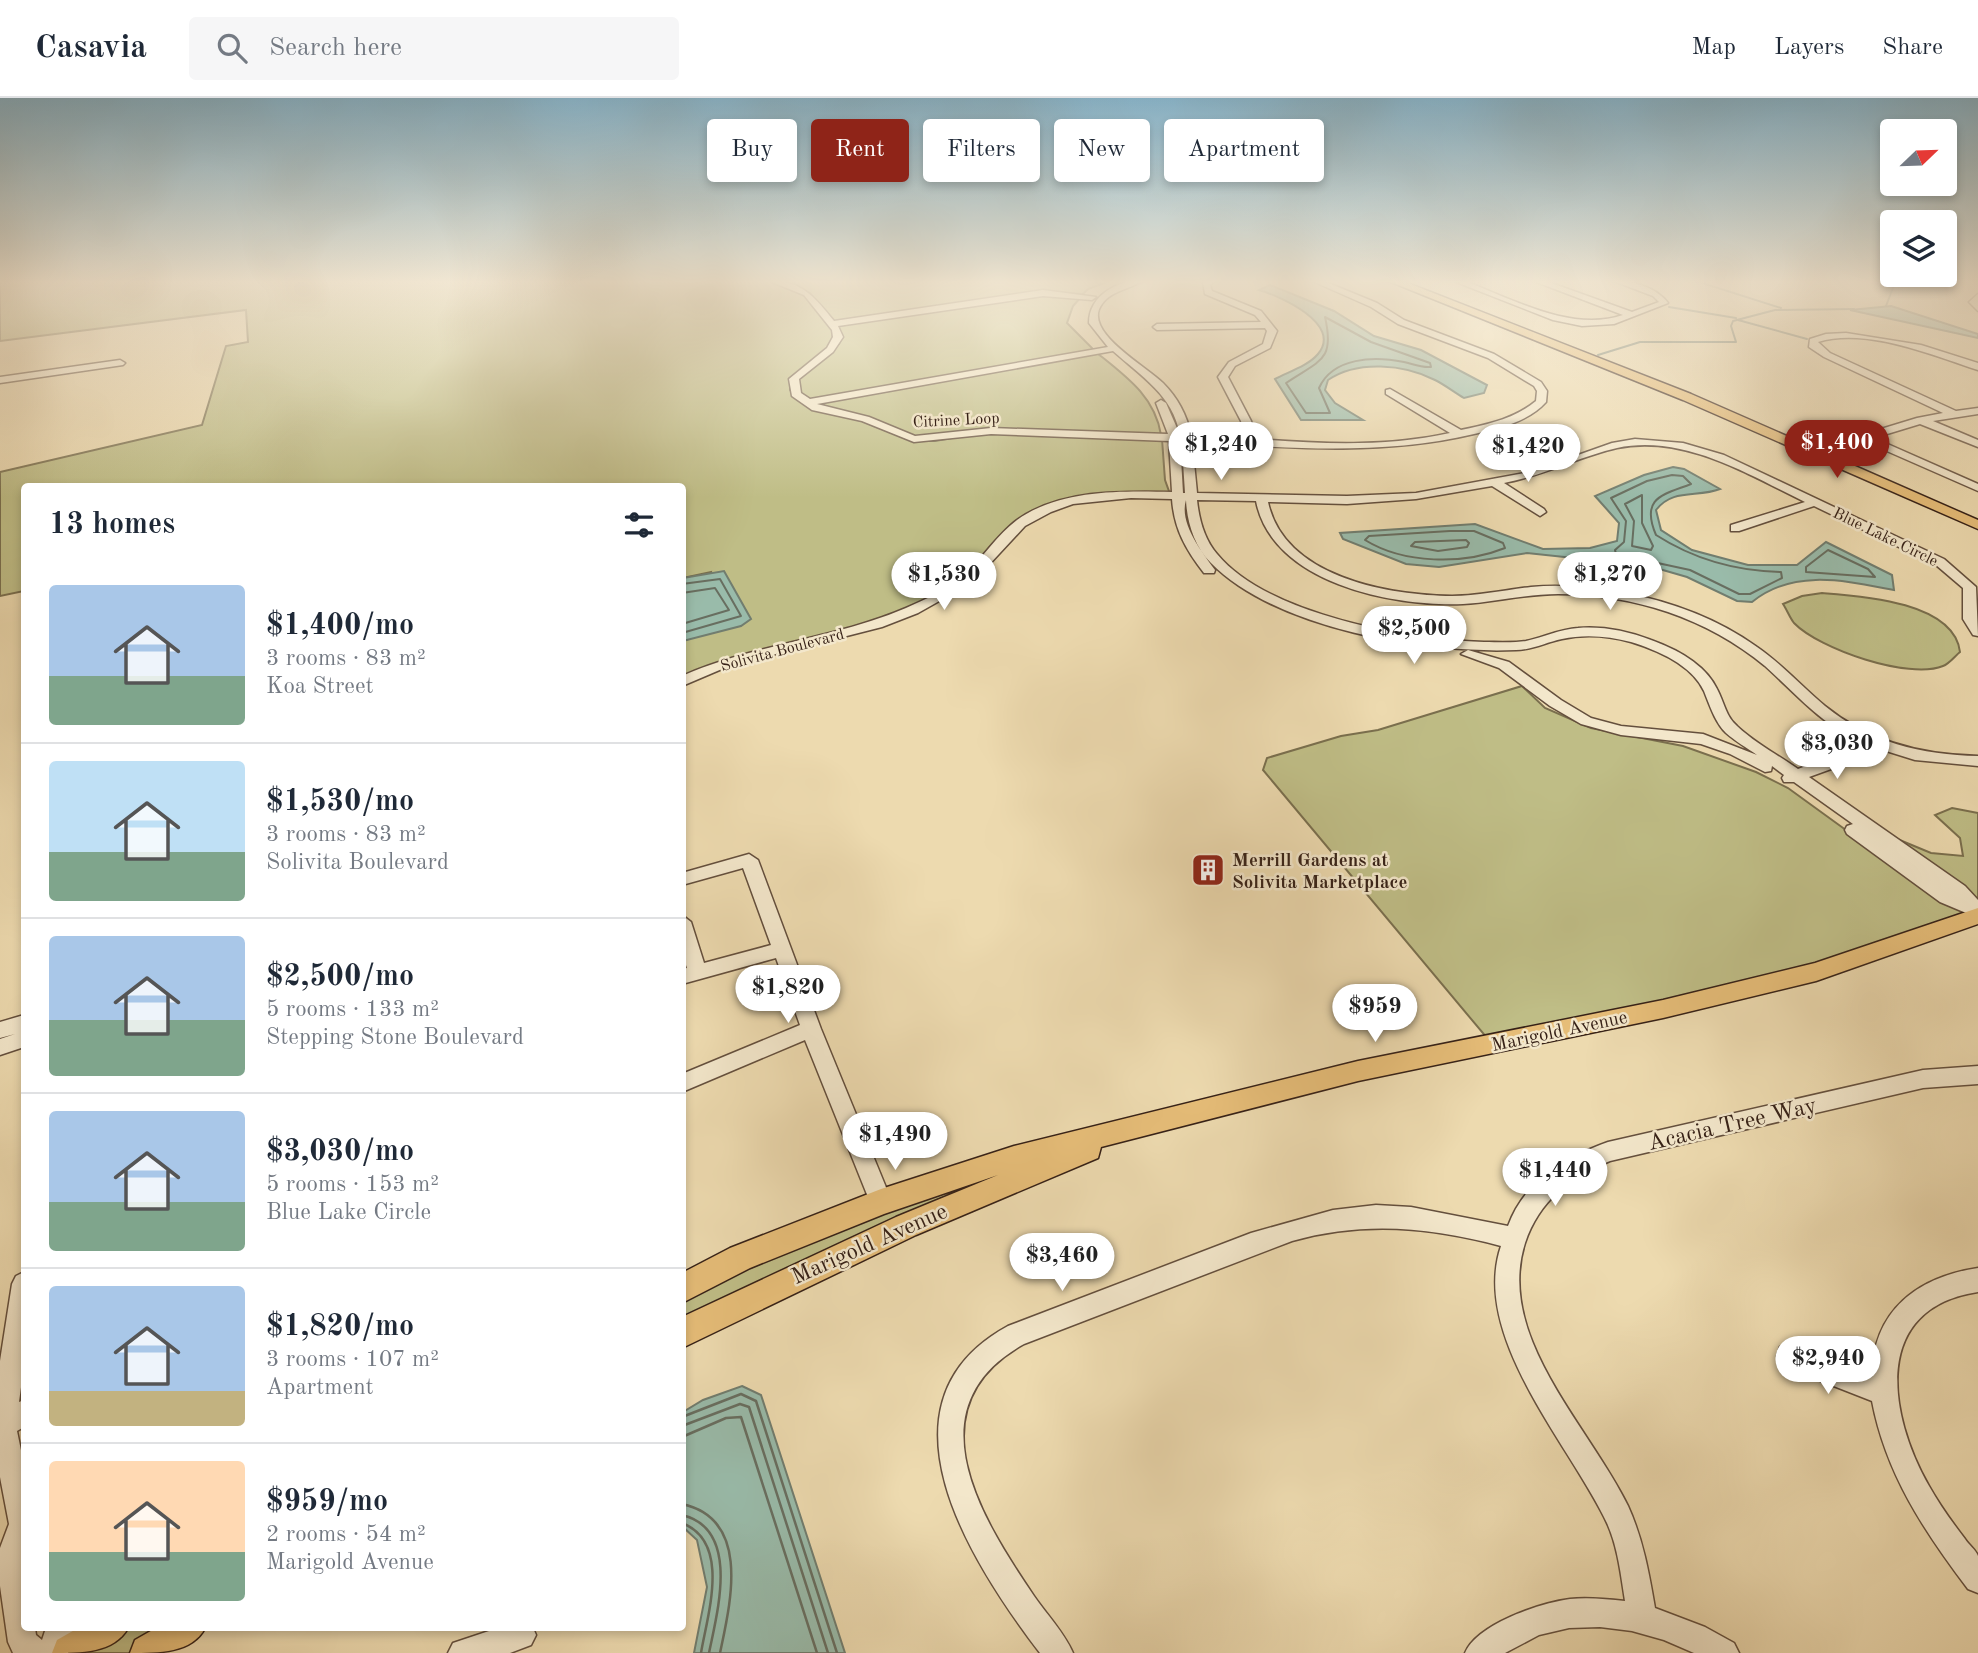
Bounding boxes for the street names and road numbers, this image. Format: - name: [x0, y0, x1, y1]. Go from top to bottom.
- street label: Citrine Loop: [912, 411, 1000, 431]
- street label: Blue Lake Circle: [1830, 505, 1940, 570]
- street label: Solivita Boulevard: [719, 627, 846, 675]
- street label: Marigold Avenue: [1490, 1009, 1629, 1056]
- street label: Acacia Tree Way: [1646, 1094, 1819, 1155]
- street label: Marigold Avenue: [788, 1200, 951, 1289]

